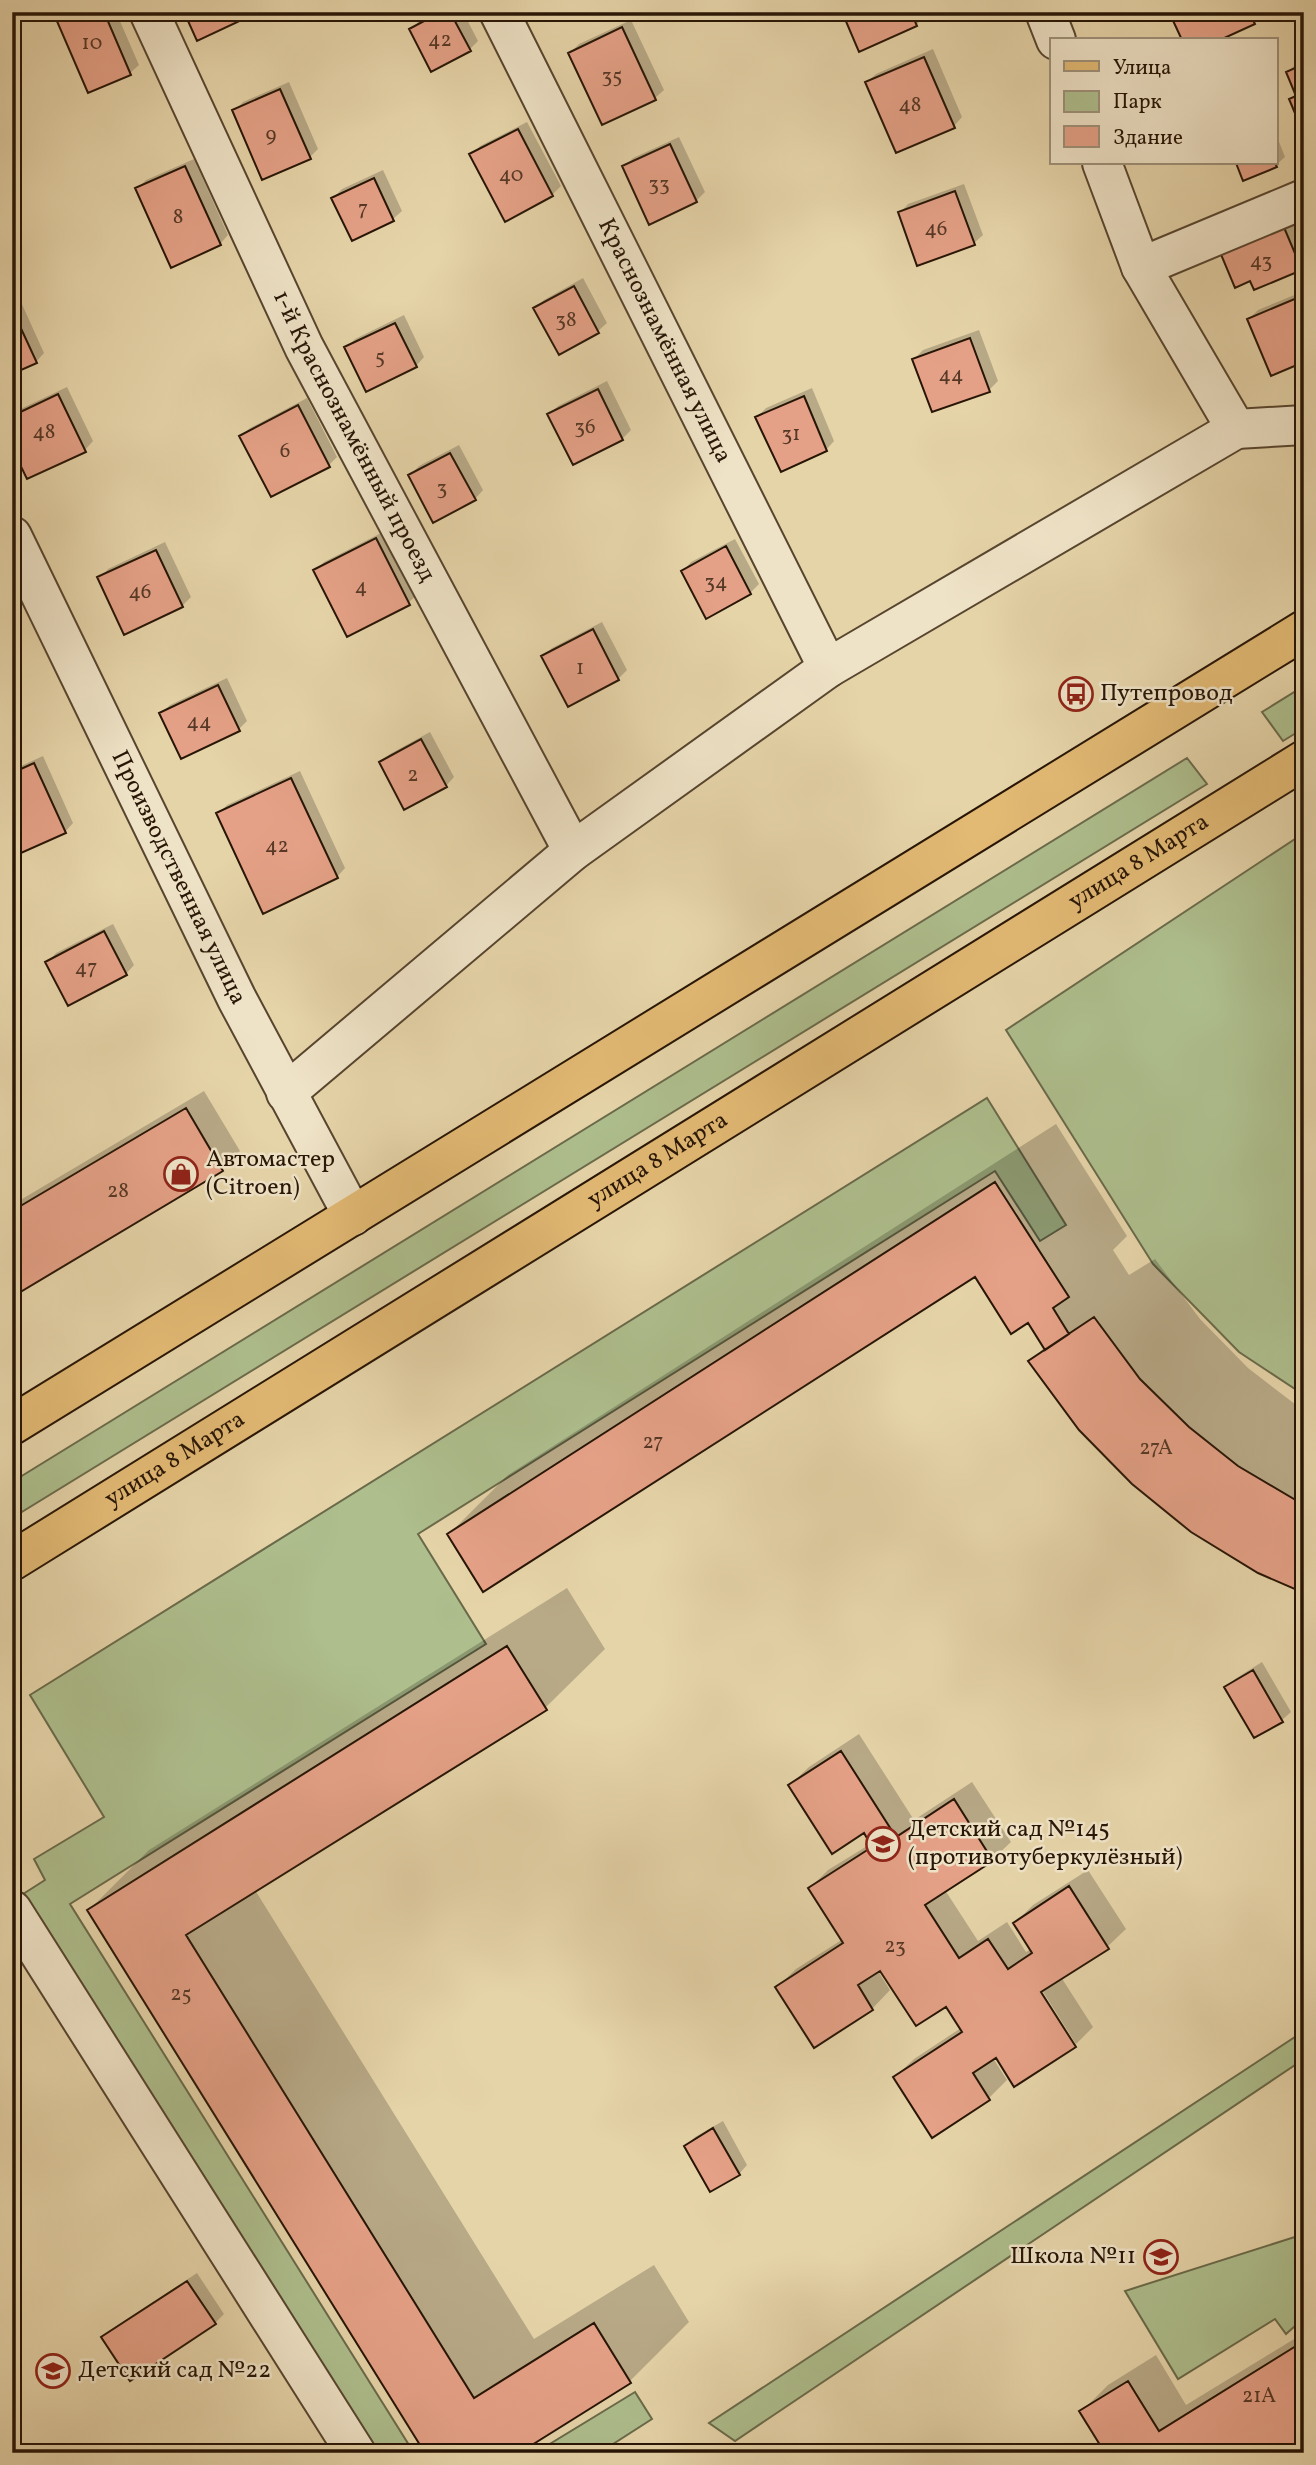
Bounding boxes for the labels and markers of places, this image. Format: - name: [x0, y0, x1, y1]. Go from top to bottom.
- bus stop icon: Путепровод: [1057, 675, 1095, 713]
- place label: Путепровод: [1100, 677, 1233, 711]
- place label: Автомастер (Citroen): [206, 1143, 335, 1205]
- shop icon: Автомастер (Citroen): [162, 1155, 200, 1193]
- place label: Детский сад №145 (противотуберкулёзный): [908, 1813, 1183, 1875]
- school or university icon: Детский сад №145 (противотуберкулёзный): [864, 1825, 902, 1863]
- school or university icon: Школа №11: [1142, 2238, 1180, 2276]
- place label: Школа №11: [1010, 2240, 1136, 2274]
- school or university icon: Детский сад №22: [34, 2352, 72, 2390]
- place label: Детский сад №22: [78, 2354, 271, 2388]

